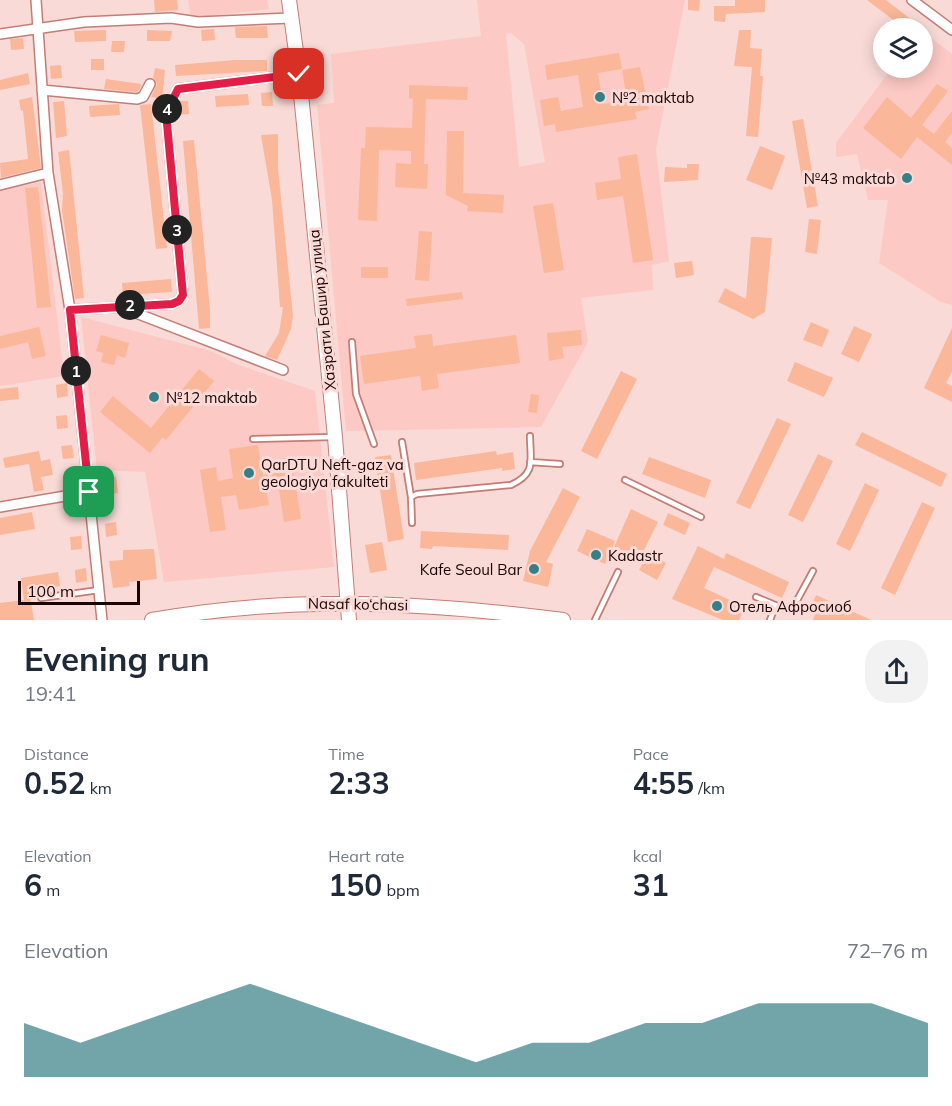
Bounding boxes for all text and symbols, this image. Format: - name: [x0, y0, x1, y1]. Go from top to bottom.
- map controls: [873, 18, 933, 78]
- button: layers: [873, 18, 933, 78]
- pin: [273, 48, 324, 99]
- icon: check: [282, 57, 315, 90]
- place label: №2 maktab: [612, 88, 694, 107]
- marker: №2 maktab: [593, 90, 607, 104]
- pin: 4: [152, 94, 182, 124]
- text: 4: [162, 99, 172, 119]
- place label: №43 maktab: [804, 169, 895, 188]
- marker: №43 maktab: [900, 171, 914, 185]
- pin: 3: [162, 215, 192, 245]
- text: 3: [172, 220, 182, 240]
- street label: Хазрати Башир улица: [304, 229, 340, 391]
- pin: 2: [115, 290, 145, 320]
- text: 2: [125, 295, 135, 315]
- pin: 1: [61, 356, 91, 386]
- text: 1: [71, 361, 81, 381]
- place label: №12 maktab: [166, 388, 257, 407]
- marker: №12 maktab: [147, 390, 161, 404]
- place label: QarDTU Neft-gaz va geologiya fakulteti: [261, 455, 404, 491]
- pin: [63, 466, 114, 517]
- marker: QarDTU Neft-gaz va geologiya fakulteti: [242, 466, 256, 480]
- icon: arrive: [72, 475, 105, 508]
- place label: Kadastr: [608, 546, 663, 565]
- marker: Kadastr: [589, 548, 603, 562]
- place label: Kafe Seoul Bar: [420, 560, 523, 579]
- marker: Kafe Seoul Bar: [527, 562, 541, 576]
- scale bar: [18, 578, 140, 606]
- text: 100 m: [27, 581, 74, 601]
- street label: Nasaf ko‘chasi: [308, 594, 408, 614]
- place label: Отель Афросиоб: [729, 597, 852, 616]
- marker: Отель Афросиоб: [710, 599, 724, 613]
- text: Evening run: [24, 638, 210, 679]
- button: share: [865, 640, 928, 703]
- text: 19:41: [24, 681, 77, 706]
- text: Distance: [24, 744, 89, 764]
- text: Time: [328, 744, 365, 764]
- text: Pace: [633, 744, 669, 764]
- text: 0.52: [24, 764, 85, 802]
- text: 2:33: [328, 764, 390, 802]
- text: 4:55: [633, 764, 694, 802]
- text: km: [85, 778, 112, 798]
- text: /km: [694, 778, 725, 798]
- text: Elevation: [24, 846, 92, 866]
- text: Heart rate: [328, 846, 404, 866]
- text: kcal: [633, 846, 662, 866]
- text: 6: [24, 866, 42, 904]
- text: 150: [328, 866, 382, 904]
- text: 31: [633, 866, 669, 904]
- text: m: [42, 880, 60, 900]
- text: bpm: [382, 880, 420, 900]
- text: Elevation: [24, 938, 109, 963]
- text: 72–76 m: [847, 938, 928, 963]

